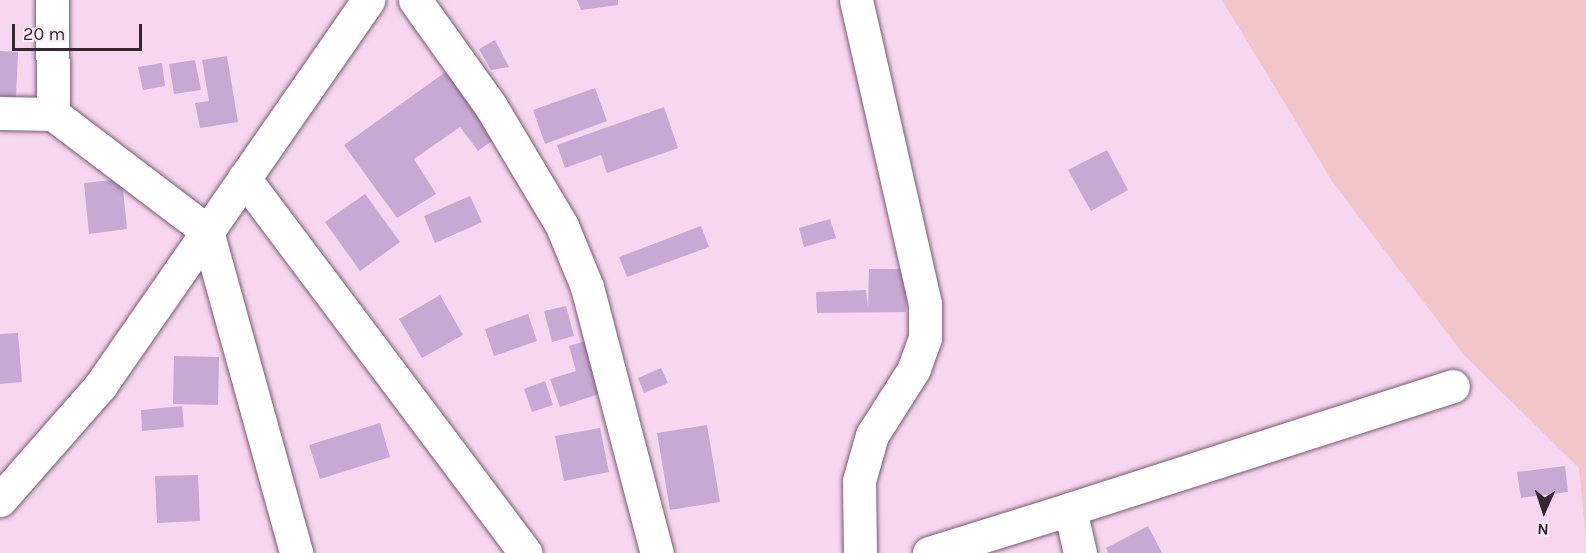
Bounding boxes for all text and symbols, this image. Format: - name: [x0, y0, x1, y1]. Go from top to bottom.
- scale bar: [15, 12, 146, 50]
- text: 20 m: [23, 23, 65, 45]
- north arrow: [1514, 481, 1574, 541]
- text: N: [1537, 520, 1549, 539]

